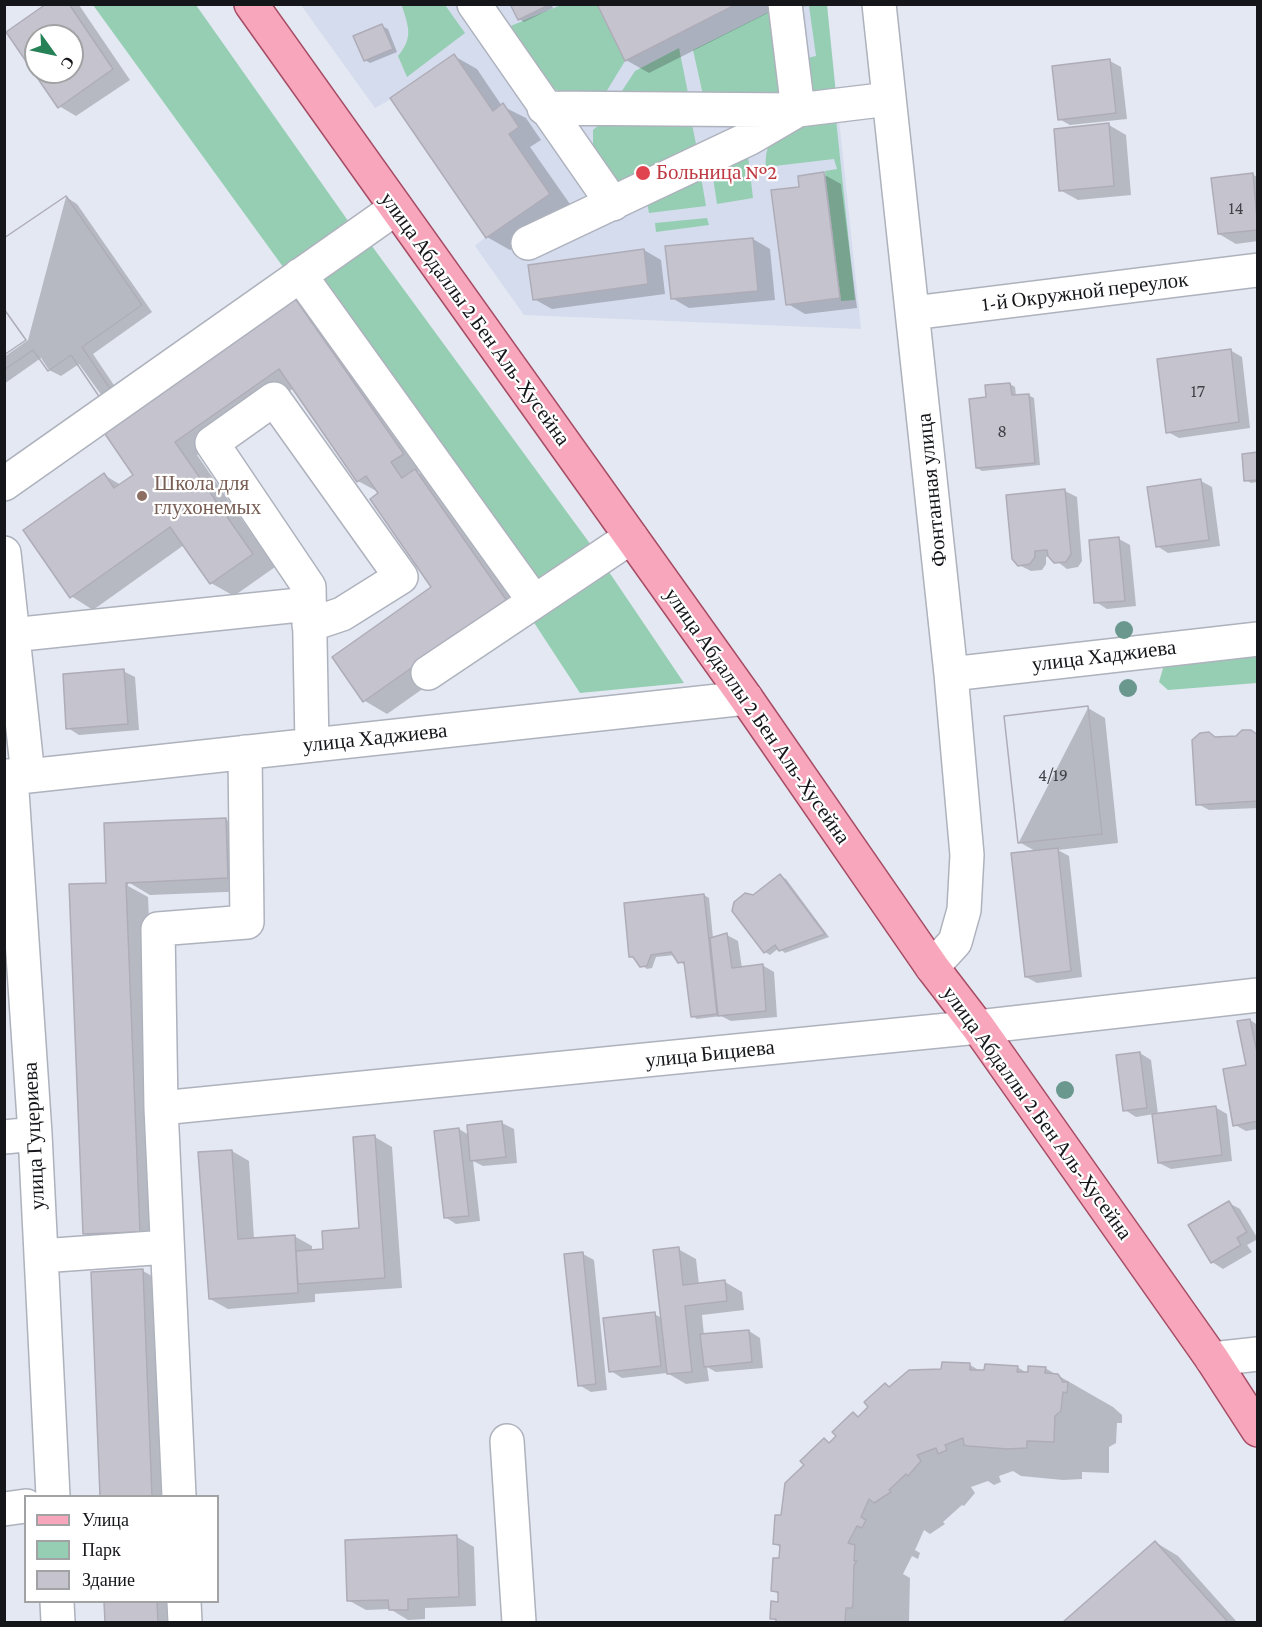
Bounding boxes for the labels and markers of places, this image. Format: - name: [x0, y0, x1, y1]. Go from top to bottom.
- place label: Больница №2: [656, 160, 777, 186]
- marker: Больница №2: [634, 164, 652, 182]
- place label: Школа для глухонемых: [154, 471, 261, 521]
- marker: Школа для глухонемых: [135, 489, 149, 503]

